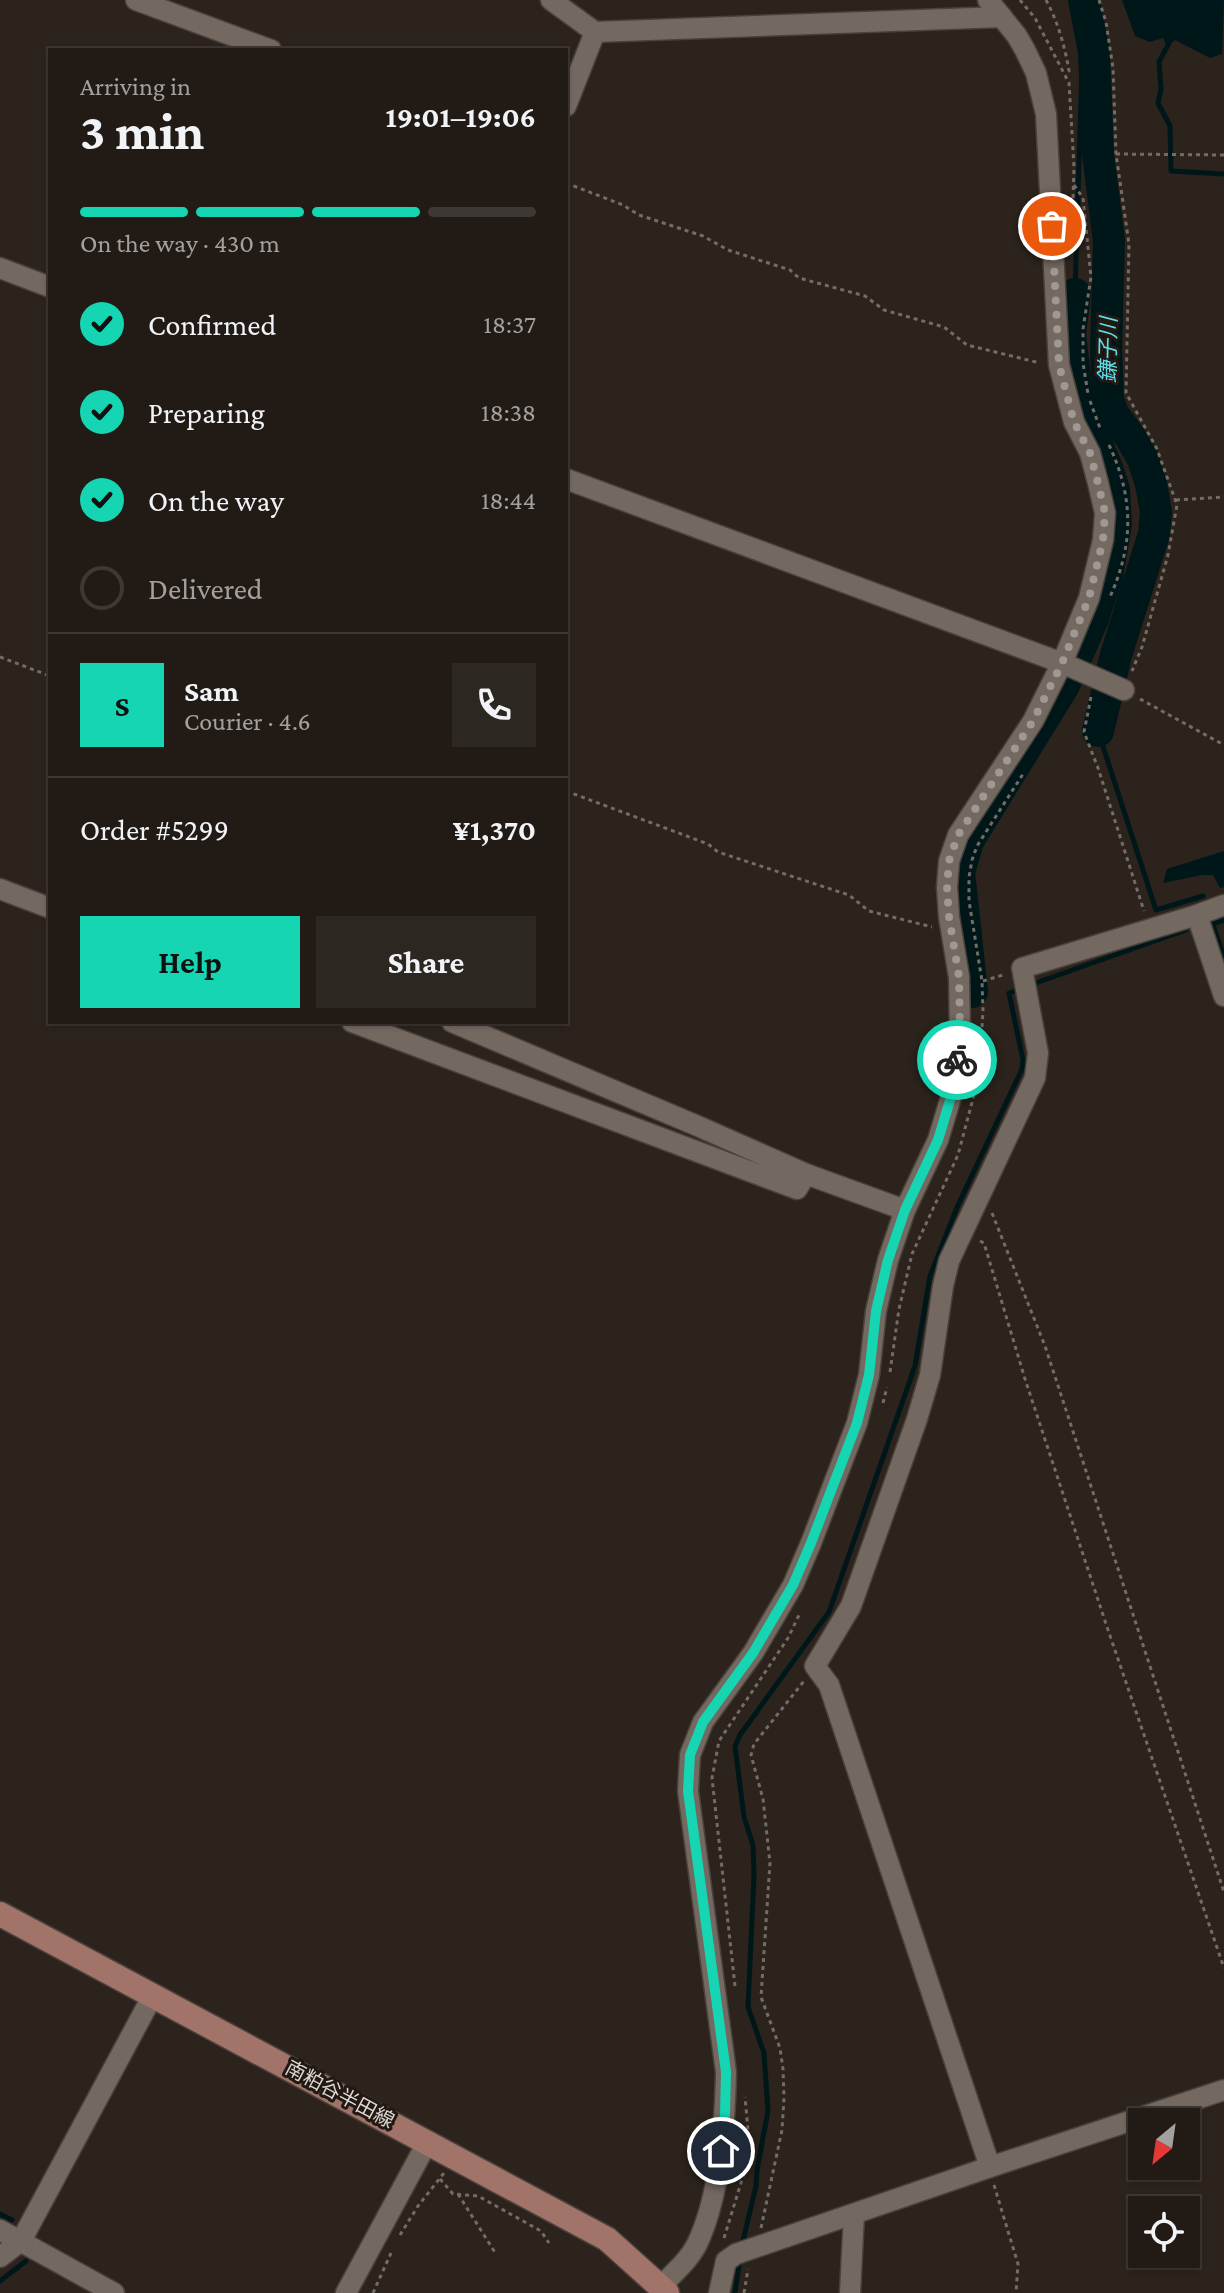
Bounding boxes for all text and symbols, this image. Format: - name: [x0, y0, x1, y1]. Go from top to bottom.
- text: Arriving in: [80, 72, 191, 101]
- text: 19:01–19:06: [385, 100, 536, 133]
- text: 3 min: [80, 102, 204, 160]
- pin: [1018, 192, 1086, 260]
- icon: bag: [1030, 204, 1074, 248]
- text: On the way · 430 m: [80, 229, 280, 258]
- icon: check: [80, 302, 124, 346]
- text: Confirmed: [148, 308, 276, 341]
- text: 18:37: [483, 310, 536, 339]
- water label: 鎌子川: [1095, 315, 1121, 383]
- icon: check: [80, 390, 124, 434]
- text: Preparing: [148, 396, 265, 429]
- text: 18:38: [481, 398, 536, 427]
- icon: check: [80, 478, 124, 522]
- text: On the way: [148, 484, 284, 517]
- text: 18:44: [481, 486, 536, 515]
- text: Delivered: [148, 572, 263, 605]
- button: phone: [452, 663, 536, 747]
- text: Sam: [184, 674, 239, 707]
- text: S: [115, 689, 130, 722]
- text: Courier · 4.6: [184, 707, 311, 736]
- text: Order #5299: [80, 813, 229, 846]
- text: ¥1,370: [453, 813, 536, 846]
- button: Help: [80, 916, 300, 1008]
- button: Share: [316, 916, 536, 1008]
- courier: [917, 1020, 997, 1100]
- icon: bike: [935, 1038, 979, 1082]
- street label: 南粕谷半田線: [282, 2056, 398, 2132]
- north arrow: [1128, 2108, 1200, 2180]
- map controls: [1128, 2108, 1200, 2268]
- pin: [687, 2117, 755, 2185]
- icon: home: [699, 2129, 743, 2173]
- button: locate: [1128, 2196, 1200, 2268]

